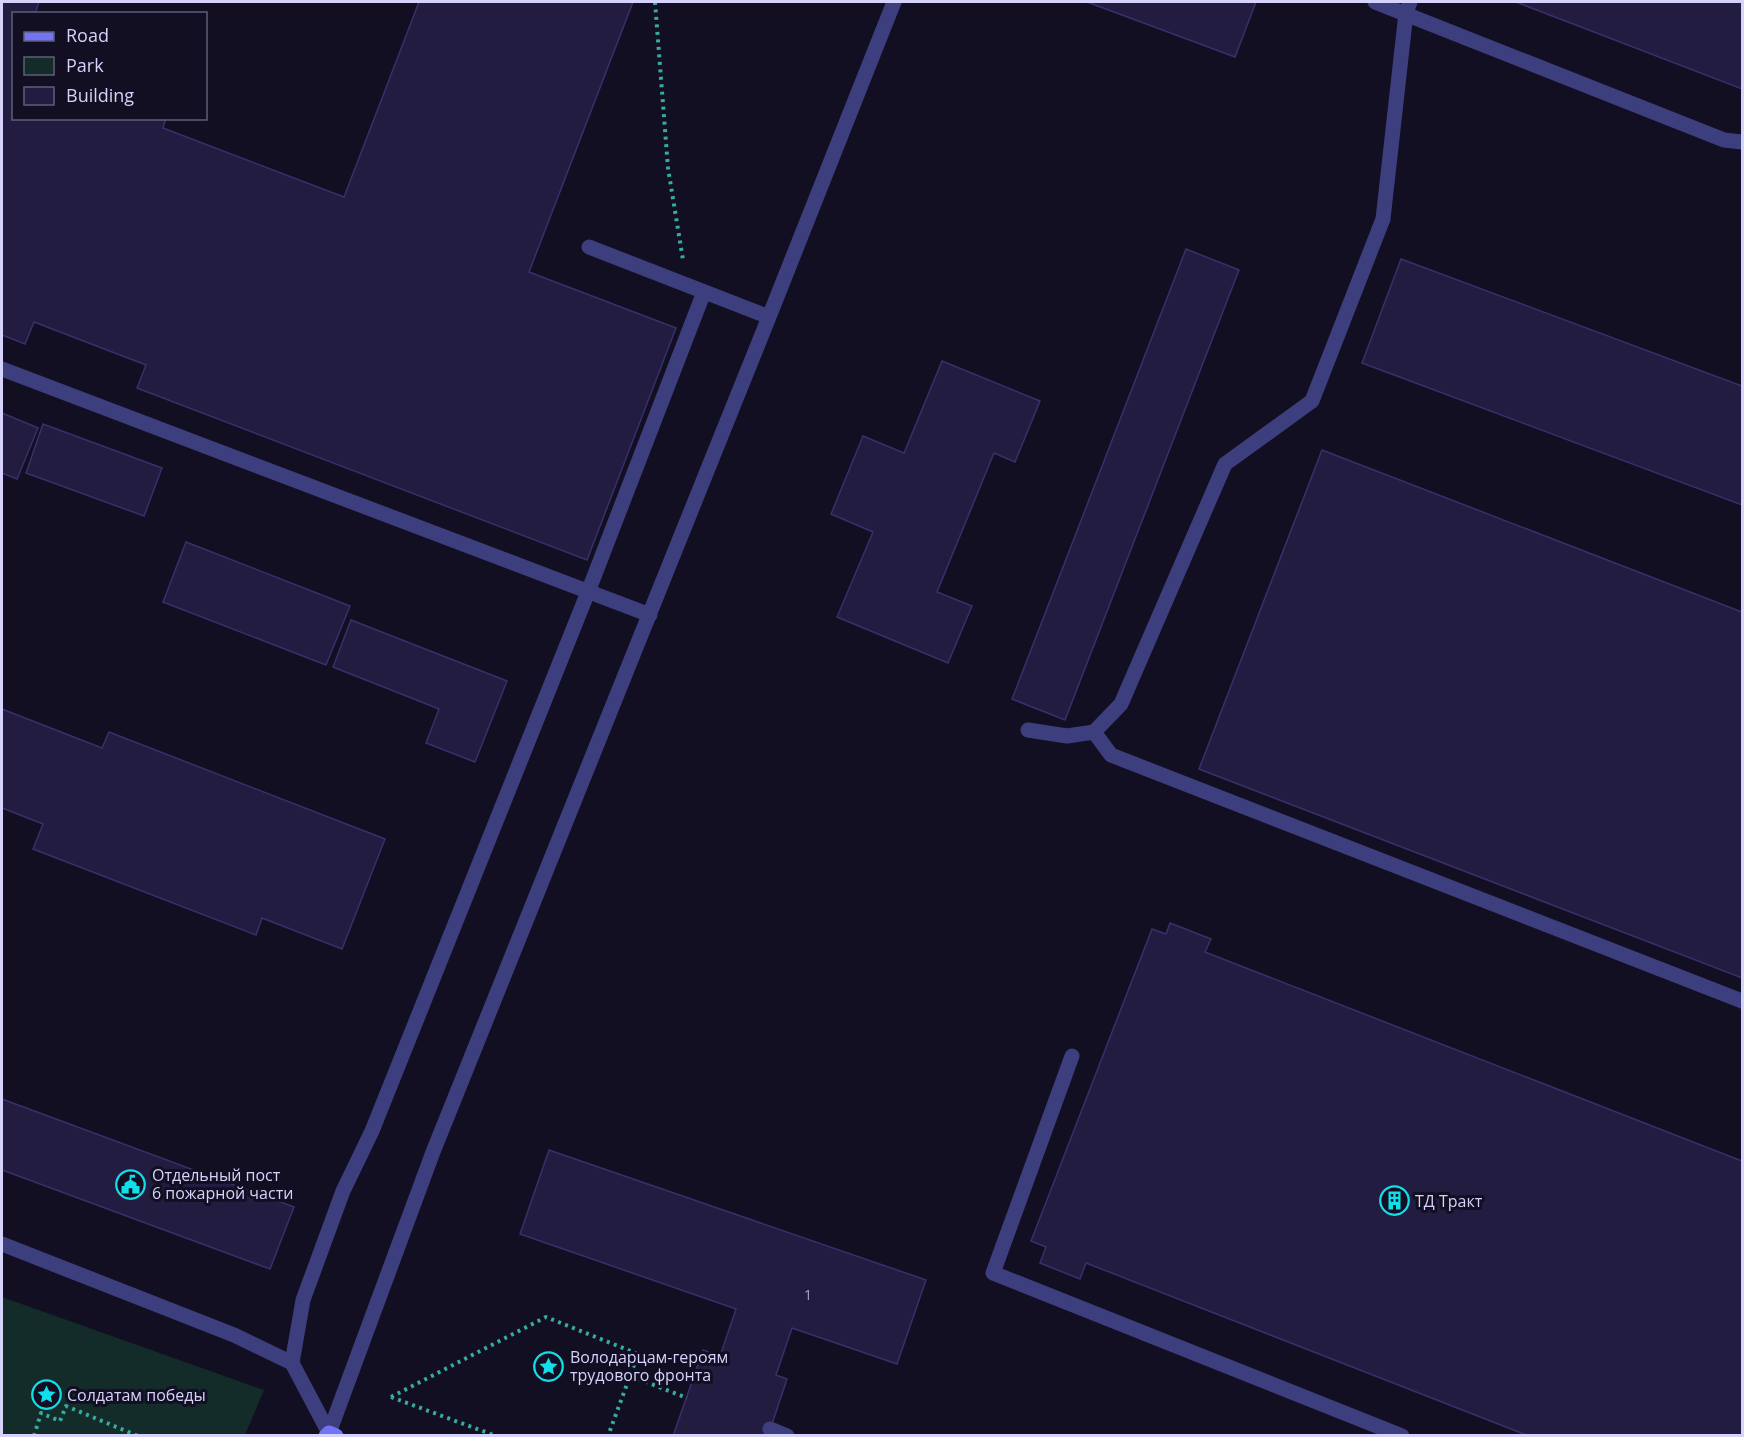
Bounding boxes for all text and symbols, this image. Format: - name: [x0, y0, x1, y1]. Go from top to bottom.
- legend: [12, 12, 207, 120]
- text: Road: [66, 23, 109, 47]
- text: Park: [66, 53, 104, 77]
- text: Building: [66, 83, 134, 107]
- place label: Отдельный пост 6 пожарной части: [152, 1164, 293, 1204]
- public building icon: Отдельный пост 6 пожарной части: [115, 1168, 147, 1200]
- building icon: ТД Тракт: [1378, 1185, 1410, 1217]
- place label: ТД Тракт: [1415, 1190, 1483, 1212]
- house number: 1: [804, 1285, 812, 1304]
- place label: Володарцам-героям трудового фронта: [570, 1346, 728, 1386]
- place icon: Володарцам-героям трудового фронта: [533, 1350, 565, 1382]
- place icon: Солдатам победы: [30, 1379, 62, 1411]
- place label: Солдатам победы: [67, 1384, 206, 1406]

